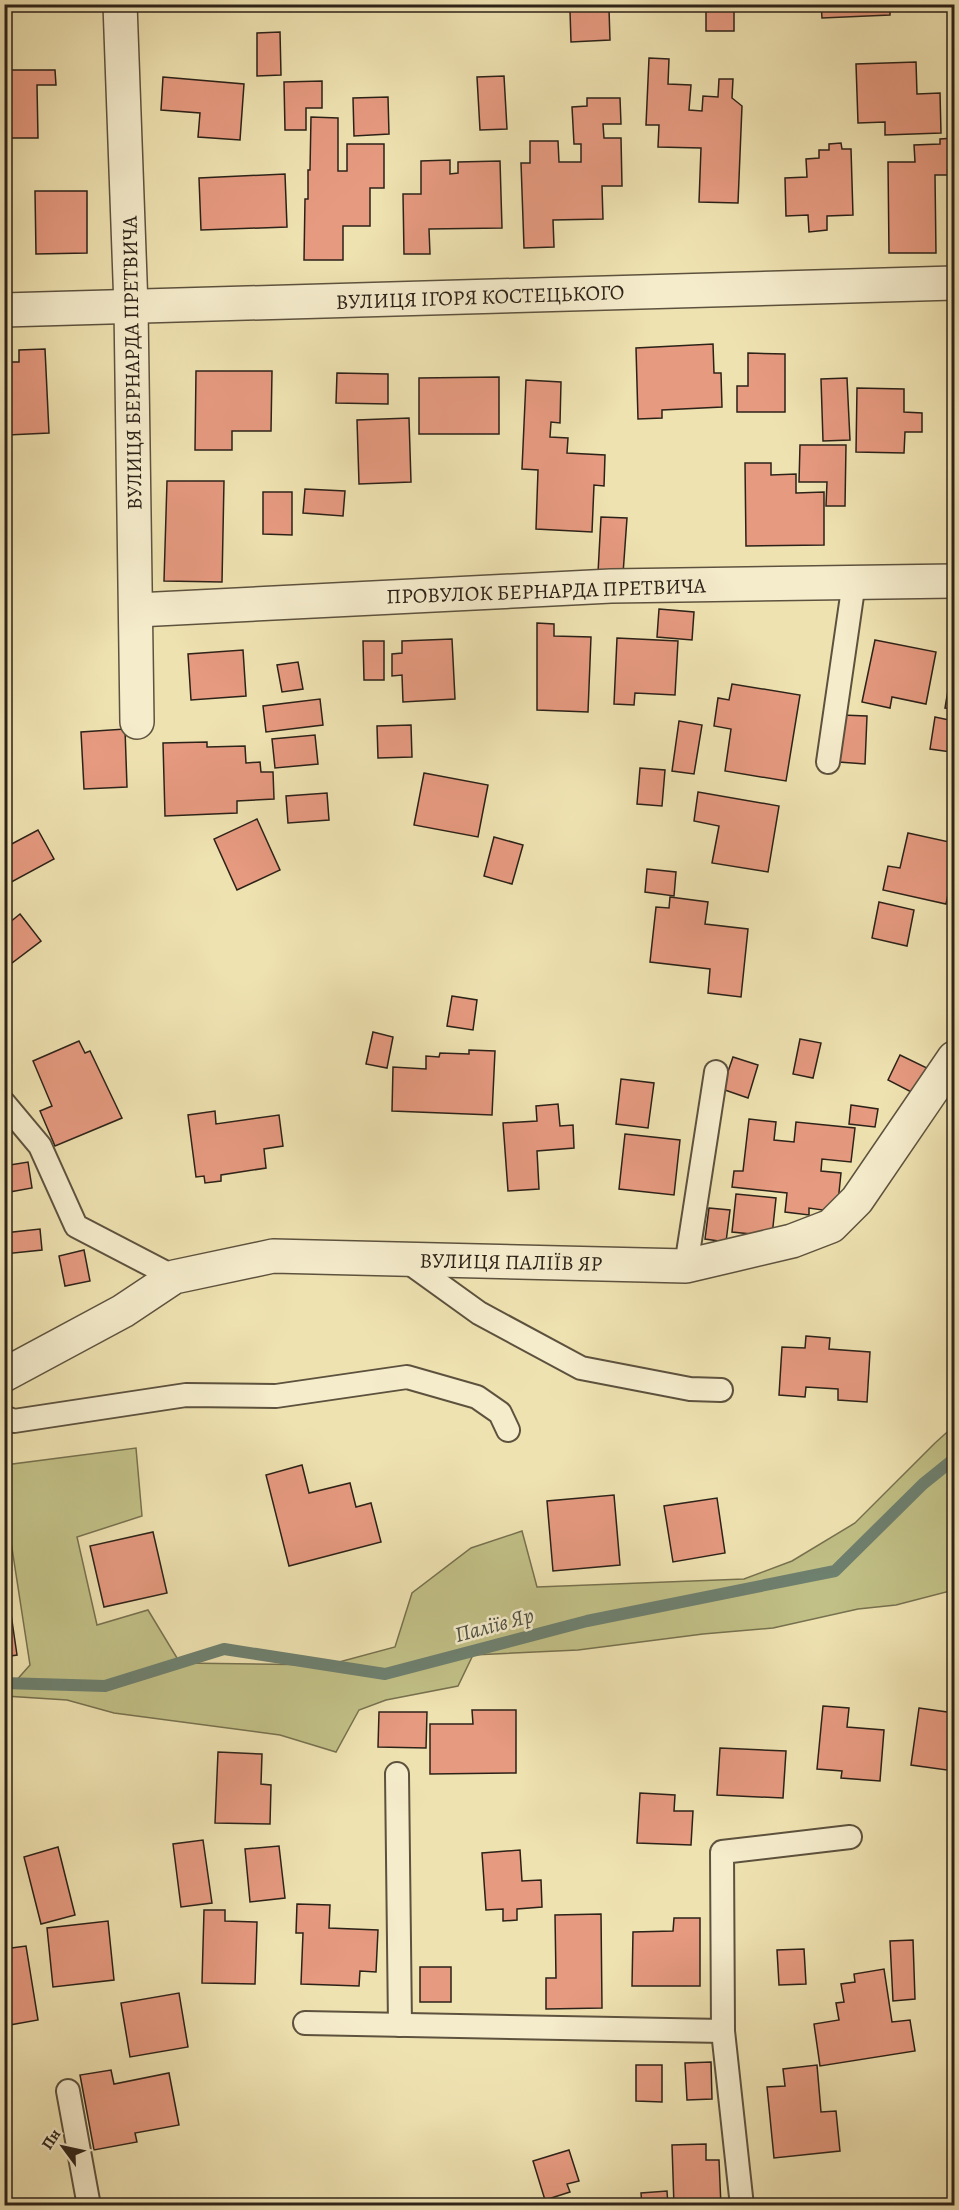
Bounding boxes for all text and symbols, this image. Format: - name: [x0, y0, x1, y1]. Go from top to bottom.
- street label: ВУЛИЦЯ БЕРНАРДА ПРЕТВИЧА: [115, 215, 149, 510]
- street label: ВУЛИЦЯ ІГОРЯ КОСТЕЦЬКОГО: [335, 278, 625, 316]
- street label: ПРОВУЛОК БЕРНАРДА ПРЕТВИЧА: [386, 571, 707, 611]
- street label: ВУЛИЦЯ ПАЛІЇВ ЯР: [419, 1246, 603, 1278]
- water label: Паліїв Яр: [451, 1600, 537, 1650]
- north arrow: [33, 2117, 93, 2177]
- text: Пн: [36, 2125, 66, 2154]

